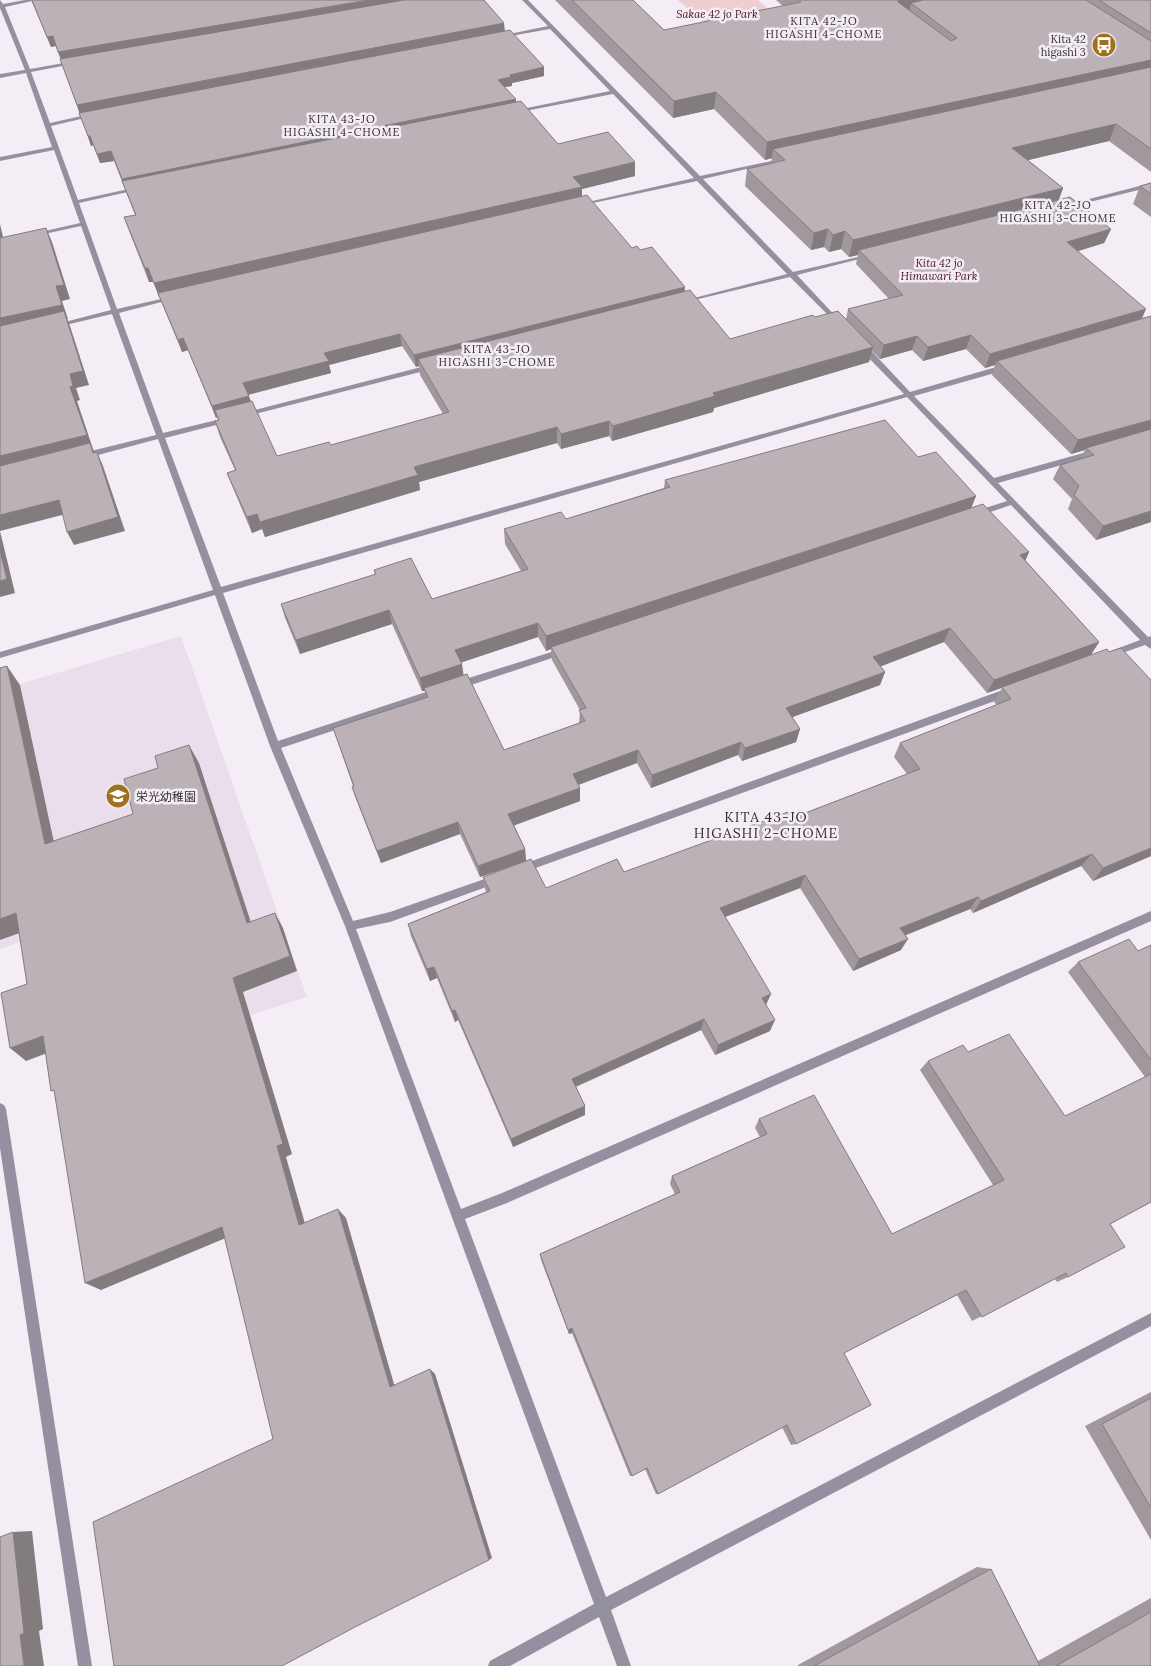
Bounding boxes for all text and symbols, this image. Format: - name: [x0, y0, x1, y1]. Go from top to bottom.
- park label: Sakae 42 jo Park: [676, 7, 758, 21]
- district label: KITA 42-JO HIGASHI 4-CHOME: [766, 14, 882, 41]
- place label: Kita 42 higashi 3: [1041, 32, 1086, 59]
- bus stop icon: Kita 42 higashi 3: [1091, 32, 1117, 58]
- district label: KITA 43-JO HIGASHI 4-CHOME: [284, 112, 400, 139]
- district label: KITA 42-JO HIGASHI 3-CHOME: [999, 198, 1117, 225]
- park label: Kita 42 jo Himawari Park: [901, 256, 978, 283]
- district label: KITA 43-JO HIGASHI 3-CHOME: [438, 342, 556, 369]
- school or university icon: 栄光幼稚園: [105, 783, 131, 809]
- place label: 栄光幼稚園: [136, 789, 196, 804]
- district label: KITA 43-JO HIGASHI 2-CHOME: [694, 808, 838, 842]

